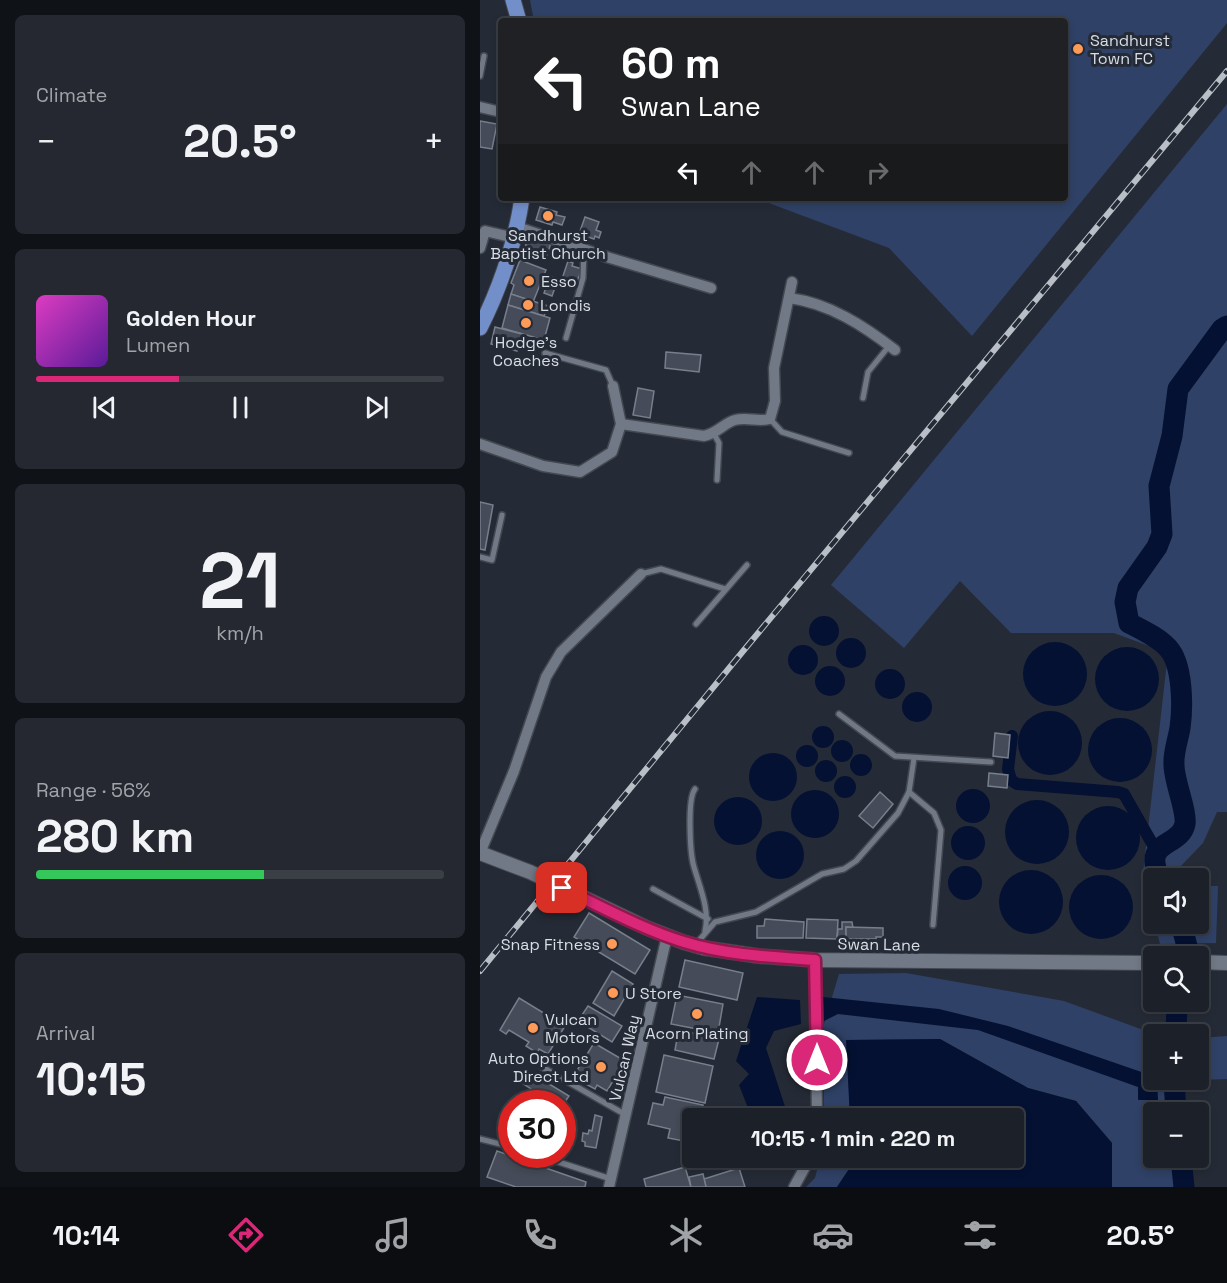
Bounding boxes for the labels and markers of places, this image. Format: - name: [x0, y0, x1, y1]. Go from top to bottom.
- place label: Sandhurst Town FC: [1090, 30, 1170, 69]
- marker: Sandhurst Town FC: [1071, 42, 1085, 56]
- marker: Sandhurst Baptist Church: [541, 209, 555, 223]
- place label: Sandhurst Baptist Church: [490, 225, 606, 264]
- place label: Esso: [541, 271, 577, 292]
- marker: Esso: [522, 274, 536, 288]
- place label: Londis: [540, 295, 591, 316]
- marker: Londis: [521, 298, 535, 312]
- marker: Hodge's Coaches: [519, 316, 533, 330]
- place label: Hodge's Coaches: [493, 332, 559, 371]
- pin: [536, 862, 587, 913]
- place label: Snap Fitness: [501, 934, 600, 955]
- marker: Snap Fitness: [605, 937, 619, 951]
- place label: U Store: [625, 983, 682, 1004]
- marker: U Store: [606, 986, 620, 1000]
- marker: Acorn Plating: [690, 1007, 704, 1021]
- place label: Vulcan Motors: [545, 1009, 600, 1048]
- marker: Vulcan Motors: [526, 1021, 540, 1035]
- place label: Acorn Plating: [645, 1023, 749, 1044]
- place label: Auto Options Direct Ltd: [488, 1048, 589, 1087]
- marker: Auto Options Direct Ltd: [594, 1060, 608, 1074]

